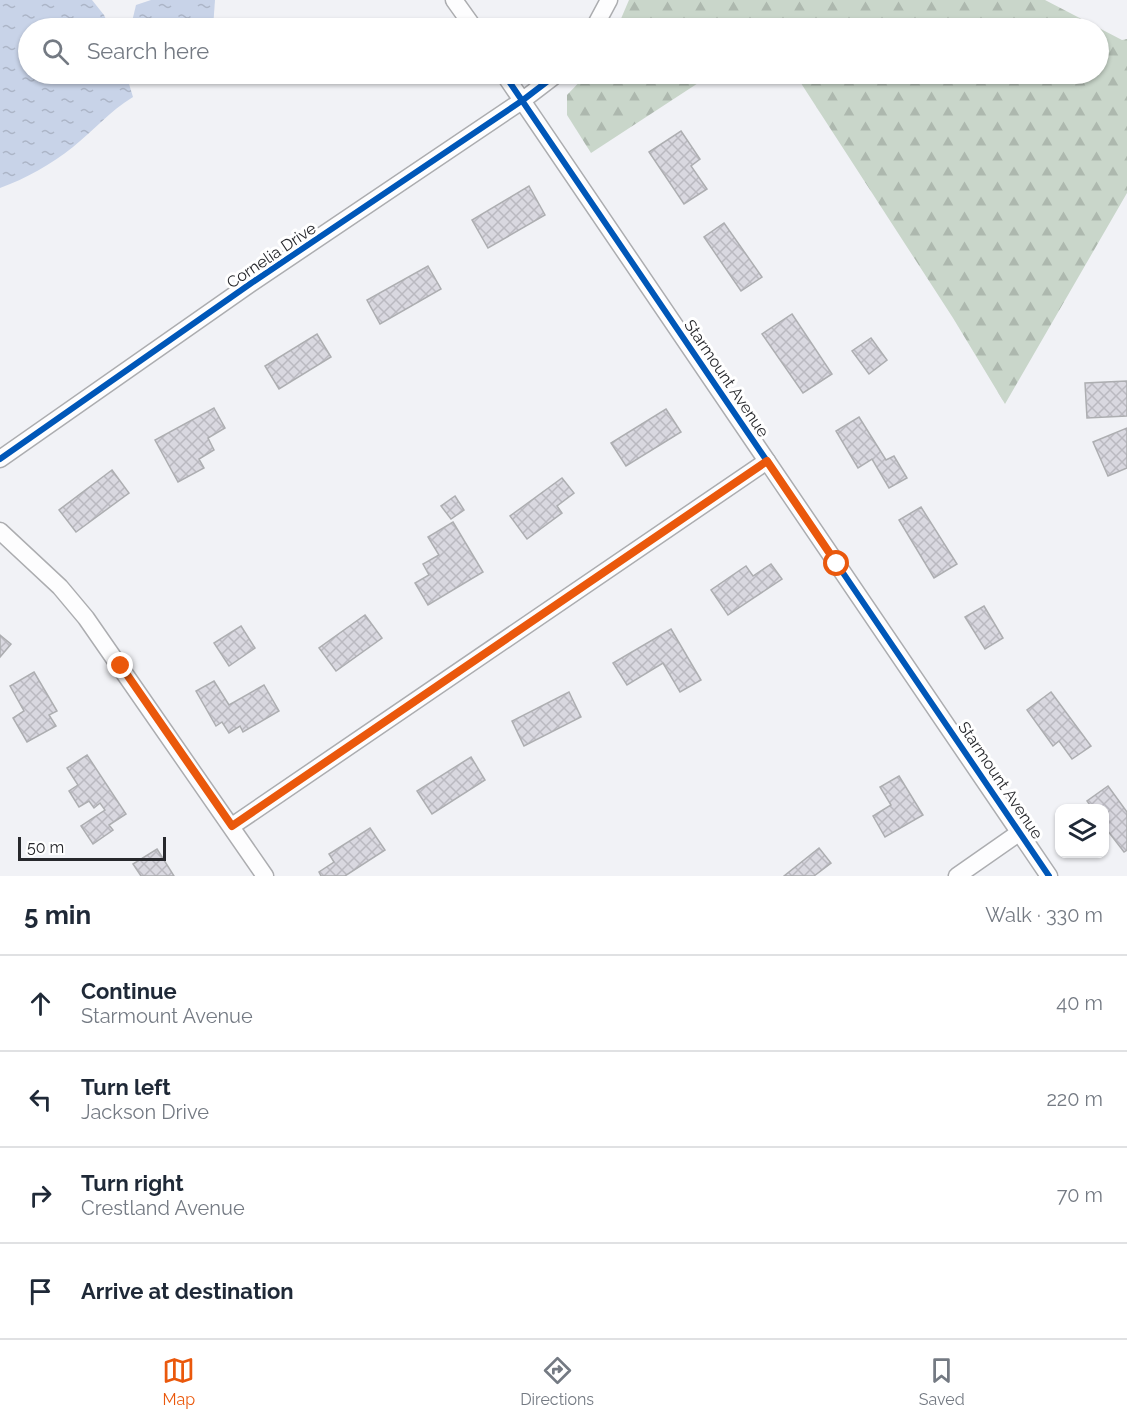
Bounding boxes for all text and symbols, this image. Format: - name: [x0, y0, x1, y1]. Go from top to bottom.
- search box: [18, 18, 1109, 84]
- icon: search: [39, 35, 72, 68]
- text: Search here: [87, 38, 209, 64]
- street label: Cornelia Drive: [223, 219, 320, 292]
- street label: Starmount Avenue: [680, 316, 773, 441]
- route start: [823, 550, 849, 576]
- route end: [107, 652, 133, 678]
- street label: Starmount Avenue: [954, 718, 1047, 843]
- map controls: [1055, 804, 1109, 858]
- button: layers: [1055, 804, 1109, 858]
- scale bar: [18, 834, 166, 862]
- text: 50 m: [27, 838, 64, 857]
- text: 5 min: [24, 900, 91, 930]
- text: Walk · 330 m: [985, 903, 1103, 927]
- text: Continue: [81, 978, 177, 1004]
- icon: ahead: [24, 987, 57, 1020]
- text: 40 m: [1056, 991, 1103, 1015]
- text: Starmount Avenue: [81, 1004, 253, 1028]
- text: Turn left: [81, 1074, 171, 1100]
- icon: left: [24, 1083, 57, 1116]
- text: 220 m: [1046, 1087, 1103, 1111]
- text: Jackson Drive: [81, 1100, 209, 1124]
- text: Turn right: [81, 1170, 184, 1196]
- icon: right: [24, 1179, 57, 1212]
- text: 70 m: [1057, 1183, 1103, 1207]
- text: Crestland Avenue: [81, 1196, 245, 1220]
- icon: arrive: [24, 1275, 57, 1308]
- text: Arrive at destination: [81, 1278, 294, 1304]
- tab: Map: [162, 1354, 195, 1409]
- tab: Directions: [520, 1354, 594, 1409]
- tab: Saved: [919, 1354, 965, 1409]

